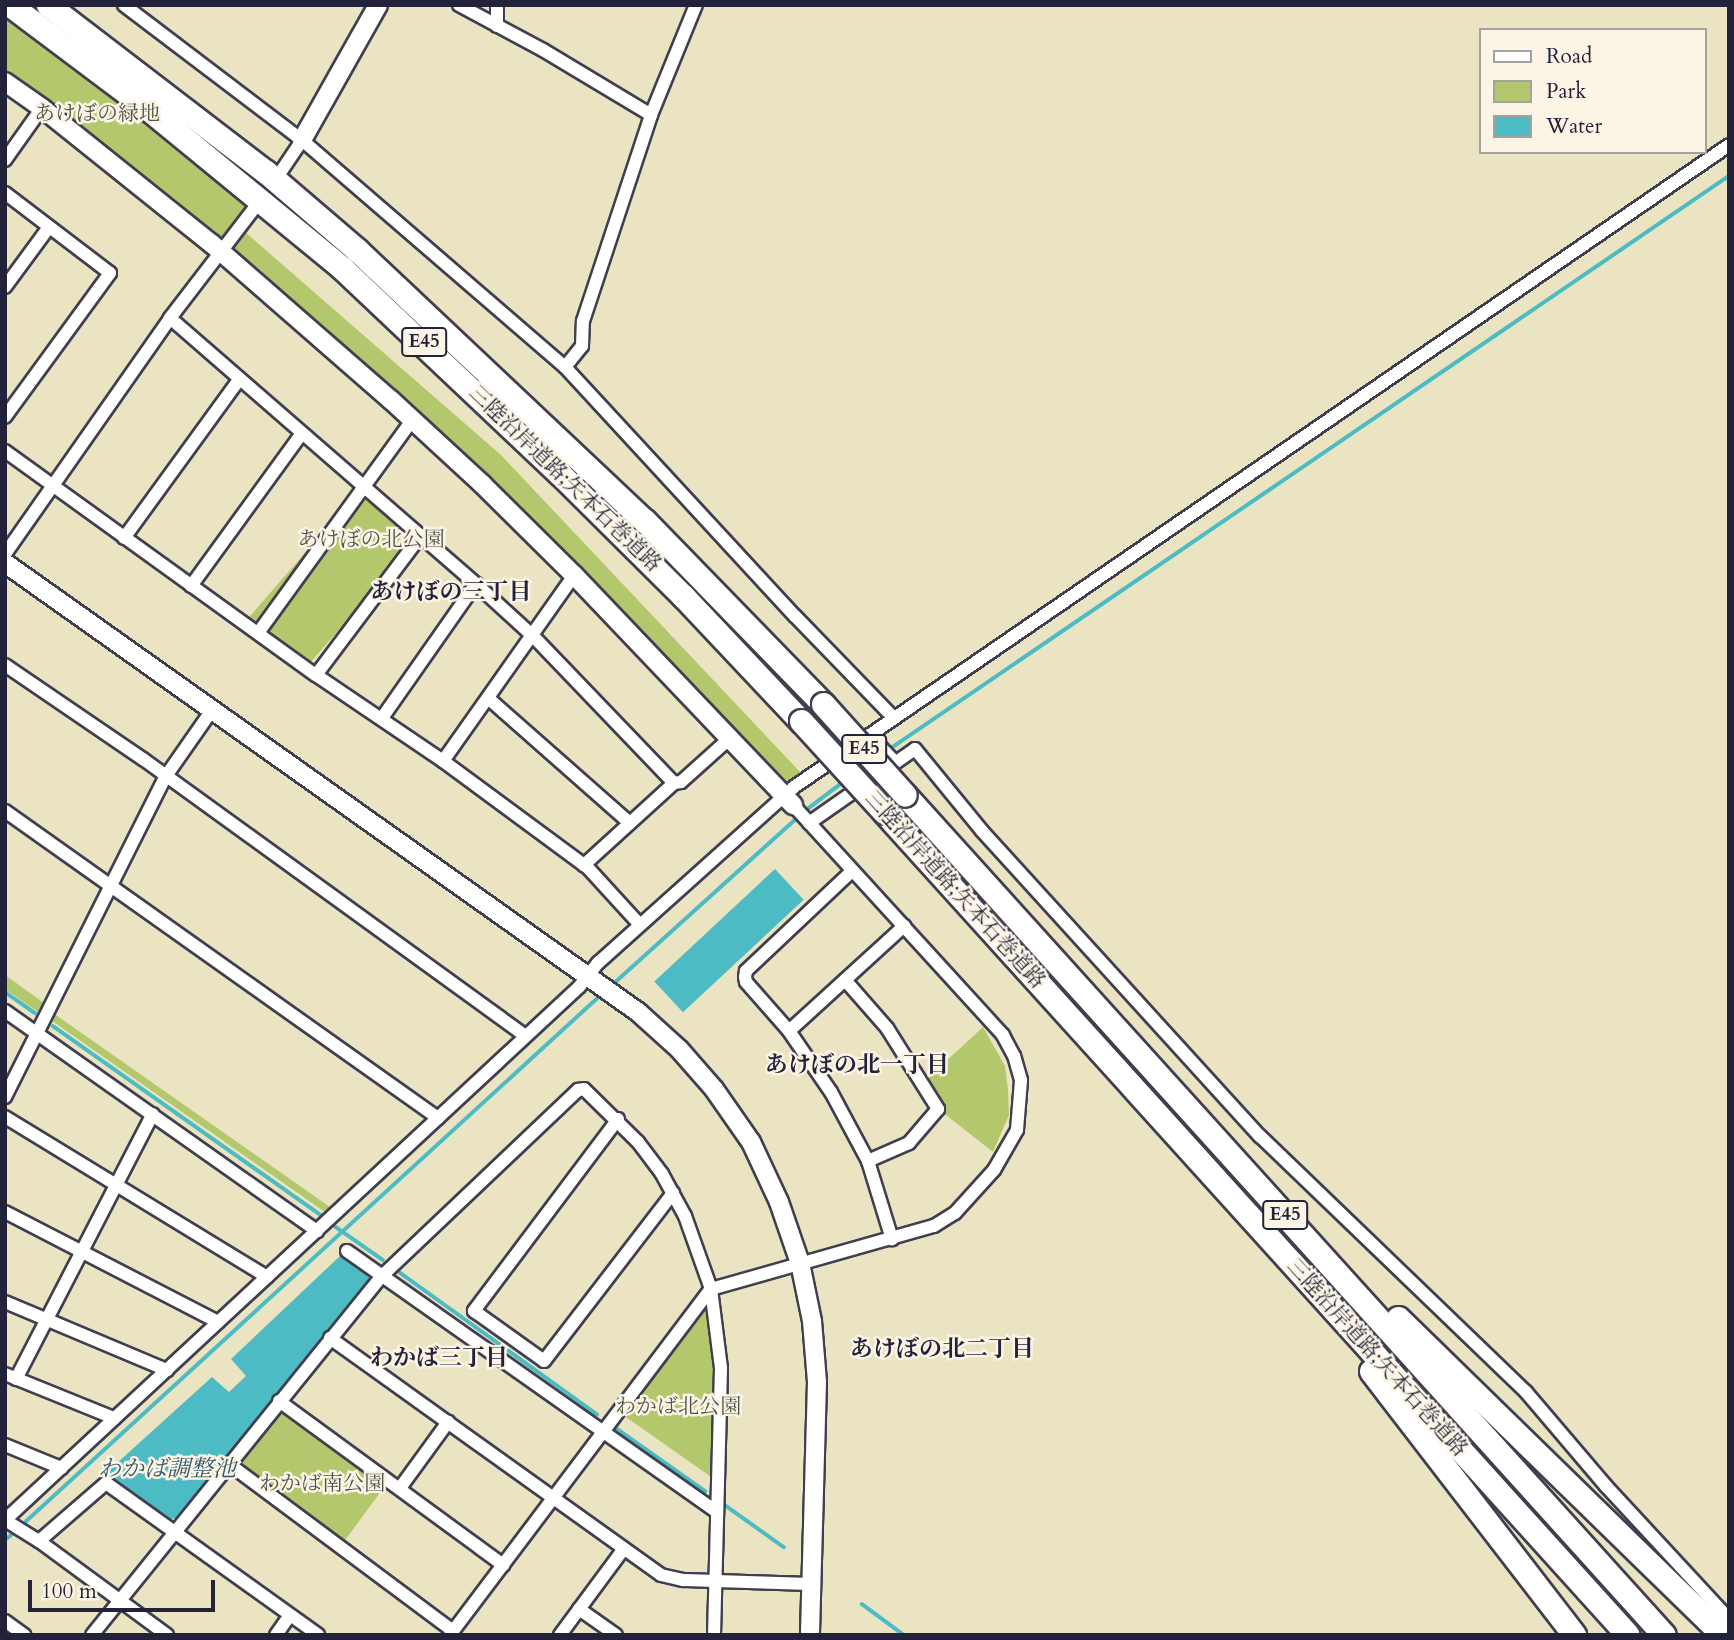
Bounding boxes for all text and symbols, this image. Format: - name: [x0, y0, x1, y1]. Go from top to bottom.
- legend: [1478, 28, 1706, 154]
- text: Road: [1546, 42, 1592, 71]
- text: Park: [1546, 77, 1586, 106]
- park label: あけぼの緑地: [34, 101, 160, 127]
- text: Water: [1546, 112, 1602, 141]
- road number: E45: [400, 326, 448, 358]
- street label: 三陸沿岸道路;矢本石巻道路: [464, 381, 666, 577]
- park label: あけぼの北公園: [298, 527, 444, 553]
- district label: あけぼの三丁目: [371, 578, 531, 606]
- road number: E45: [840, 734, 888, 764]
- street label: 三陸沿岸道路;矢本石巻道路: [860, 786, 1050, 994]
- district label: あけぼの北一丁目: [765, 1051, 949, 1079]
- road number: E45: [1260, 1200, 1310, 1231]
- street label: 三陸沿岸道路;矢本石巻道路: [1282, 1254, 1472, 1462]
- district label: あけぼの北二丁目: [850, 1335, 1034, 1363]
- district label: わかば三丁目: [370, 1344, 508, 1372]
- park label: わかば北公園: [615, 1394, 741, 1420]
- water label: わかば調整池: [98, 1455, 236, 1483]
- park label: わかば南公園: [259, 1471, 385, 1497]
- scale bar: [32, 1566, 219, 1610]
- text: 100 m: [41, 1577, 97, 1606]

